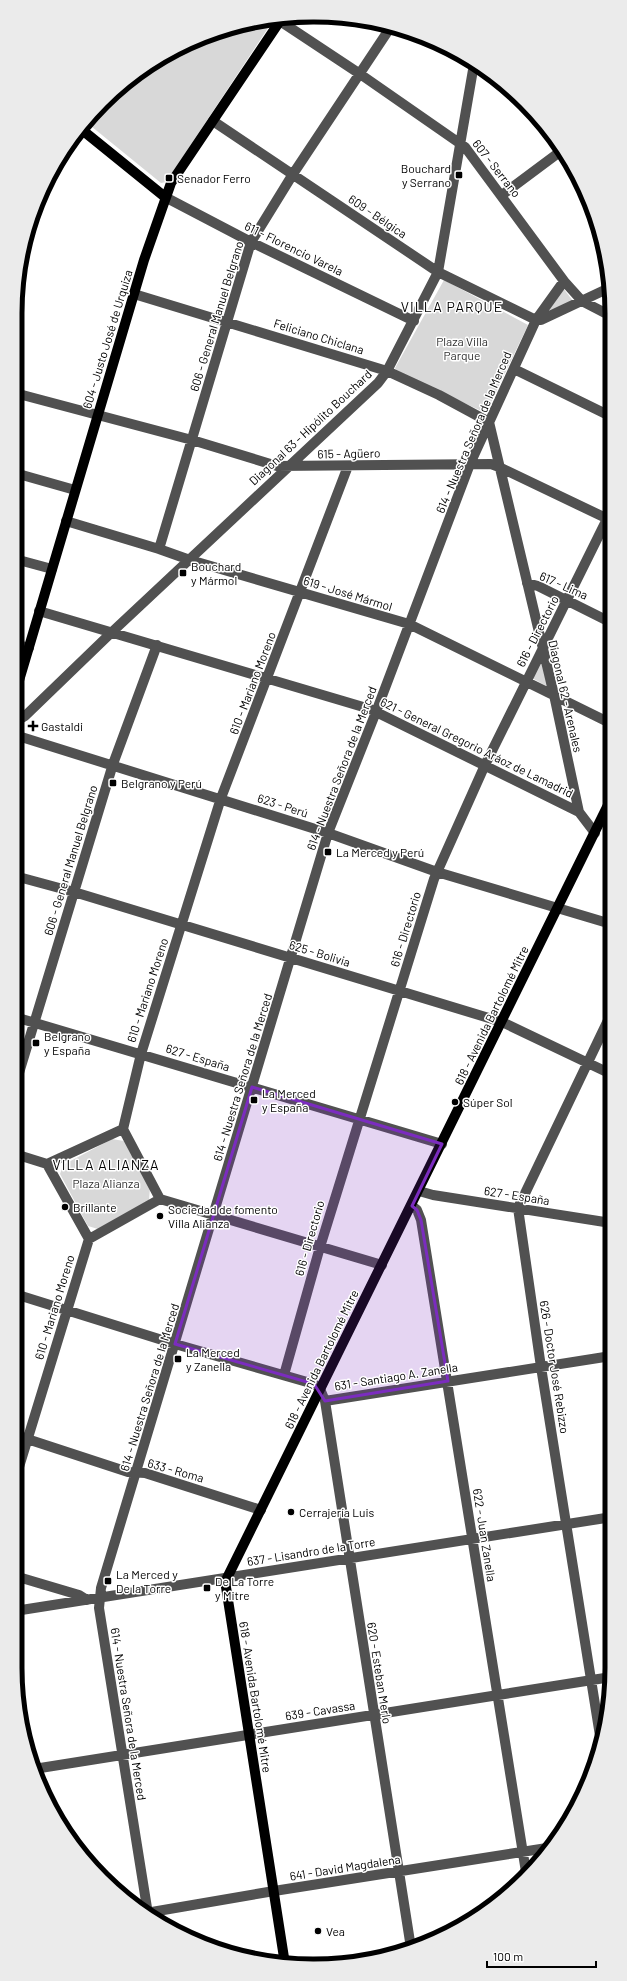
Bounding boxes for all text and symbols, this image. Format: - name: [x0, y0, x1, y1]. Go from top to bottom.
- street label: 607 - Serrano: [470, 136, 524, 200]
- place label: Bouchard y Serrano: [401, 161, 451, 189]
- marker: Bouchard y Serrano: [454, 170, 464, 180]
- place label: Senador Ferro: [177, 171, 251, 185]
- marker: Senador Ferro: [164, 173, 174, 183]
- street label: 609 - Bélgica: [346, 191, 410, 241]
- street label: 611 - Florencio Varela: [243, 218, 345, 278]
- street label: 606 - General Manuel Belgrano: [186, 239, 246, 393]
- street label: 604 - Justo José de Urquiza: [79, 268, 135, 410]
- district label: VILLA PARQUE: [401, 298, 503, 315]
- street label: Feliciano Chiclana: [272, 316, 366, 356]
- park label: Plaza Villa Parque: [436, 334, 488, 362]
- street label: 614 - Nuestra Señora de la Merced: [432, 349, 514, 515]
- street label: Diagonal 63 - Hipólito Bouchard: [246, 367, 374, 487]
- street label: 615 - Agüero: [317, 445, 381, 461]
- place label: Bouchard y Mármol: [191, 559, 241, 587]
- marker: Bouchard y Mármol: [178, 568, 188, 578]
- street label: 617 - Lima: [538, 568, 590, 602]
- street label: 619 - José Mármol: [302, 573, 394, 613]
- street label: 616 - Directorio: [513, 593, 561, 669]
- street label: 610 - Mariano Moreno: [226, 630, 278, 736]
- street label: Diagonal 62 - Arenales: [546, 638, 586, 754]
- street label: 614 - Nuestra Señora de la Merced: [303, 684, 379, 852]
- street label: 621 - General Gregorio Aráoz de Lamadrid: [378, 694, 576, 800]
- place label: Gastaldi: [41, 719, 83, 733]
- marker: Gastaldi: [28, 721, 38, 731]
- place label: Belgrano y Perú: [121, 776, 202, 790]
- marker: Belgrano y Perú: [108, 778, 118, 788]
- street label: 606 - General Manuel Belgrano: [40, 783, 100, 937]
- street label: 623 - Perú: [256, 790, 310, 820]
- place label: La Merced y Perú: [336, 845, 424, 859]
- marker: La Merced y Perú: [323, 847, 333, 857]
- street label: 616 - Directorio: [387, 890, 423, 968]
- street label: 610 - Mariano Moreno: [124, 936, 170, 1044]
- street label: 625 - Bolivia: [288, 937, 352, 969]
- street label: 618 - Avenida Bartolomé Mitre: [451, 943, 531, 1087]
- street label: 614 - Nuestra Señora de la Merced: [210, 992, 274, 1162]
- place label: Belgrano y España: [44, 1029, 91, 1057]
- marker: Belgrano y España: [31, 1038, 41, 1048]
- street label: 627 - España: [164, 1041, 232, 1073]
- place label: La Merced y España: [262, 1086, 316, 1114]
- marker: La Merced y España: [249, 1095, 259, 1105]
- place label: Súper Sol: [463, 1095, 513, 1109]
- marker: Súper Sol: [450, 1097, 460, 1107]
- district label: VILLA ALIANZA: [53, 1156, 159, 1173]
- park label: Plaza Alianza: [72, 1176, 140, 1190]
- street label: 627 - España: [483, 1183, 551, 1207]
- street label: 616 - Directorio: [292, 1199, 326, 1277]
- place label: Brillante: [73, 1200, 117, 1214]
- marker: Brillante: [60, 1202, 70, 1212]
- place label: Sociedad de fomento Villa Alianza: [168, 1202, 278, 1230]
- marker: Sociedad de fomento Villa Alianza: [155, 1211, 165, 1221]
- street label: 610 - Mariano Moreno: [31, 1253, 77, 1361]
- street label: 618 - Avenida Bartolomé Mitre: [281, 1287, 361, 1431]
- street label: 626 - Doctor José Rebizzo: [538, 1299, 572, 1435]
- street label: 614 - Nuestra Señora de la Merced: [117, 1302, 181, 1472]
- place label: La Merced y Zanella: [186, 1345, 240, 1373]
- marker: La Merced y Zanella: [173, 1354, 183, 1364]
- street label: 631 - Santiago A. Zanella: [333, 1359, 459, 1393]
- street label: 633 - Roma: [146, 1455, 206, 1485]
- street label: 622 - Juan Zanella: [471, 1487, 499, 1583]
- place label: Cerrajería Luis: [299, 1505, 375, 1519]
- marker: Cerrajería Luis: [286, 1507, 296, 1517]
- street label: 637 - Lisandro de la Torre: [246, 1534, 376, 1568]
- place label: La Merced y De la Torre: [116, 1567, 178, 1595]
- place label: De La Torre y Mitre: [215, 1574, 274, 1602]
- marker: La Merced y De la Torre: [103, 1576, 113, 1586]
- marker: De La Torre y Mitre: [202, 1583, 212, 1593]
- street label: 618 - Avenida Bartolomé Mitre: [237, 1620, 275, 1774]
- street label: 620 - Esteban Merlo: [365, 1621, 395, 1725]
- street label: 614 - Nuestra Señora de la Merced: [108, 1627, 150, 1801]
- street label: 639 - Cavassa: [284, 1698, 356, 1722]
- street label: 641 - David Magdalena: [289, 1851, 401, 1883]
- place label: Vea: [326, 1924, 345, 1938]
- marker: Vea: [313, 1926, 323, 1936]
- scale bar: [487, 1943, 596, 1969]
- text: 100 m: [493, 1949, 523, 1963]

